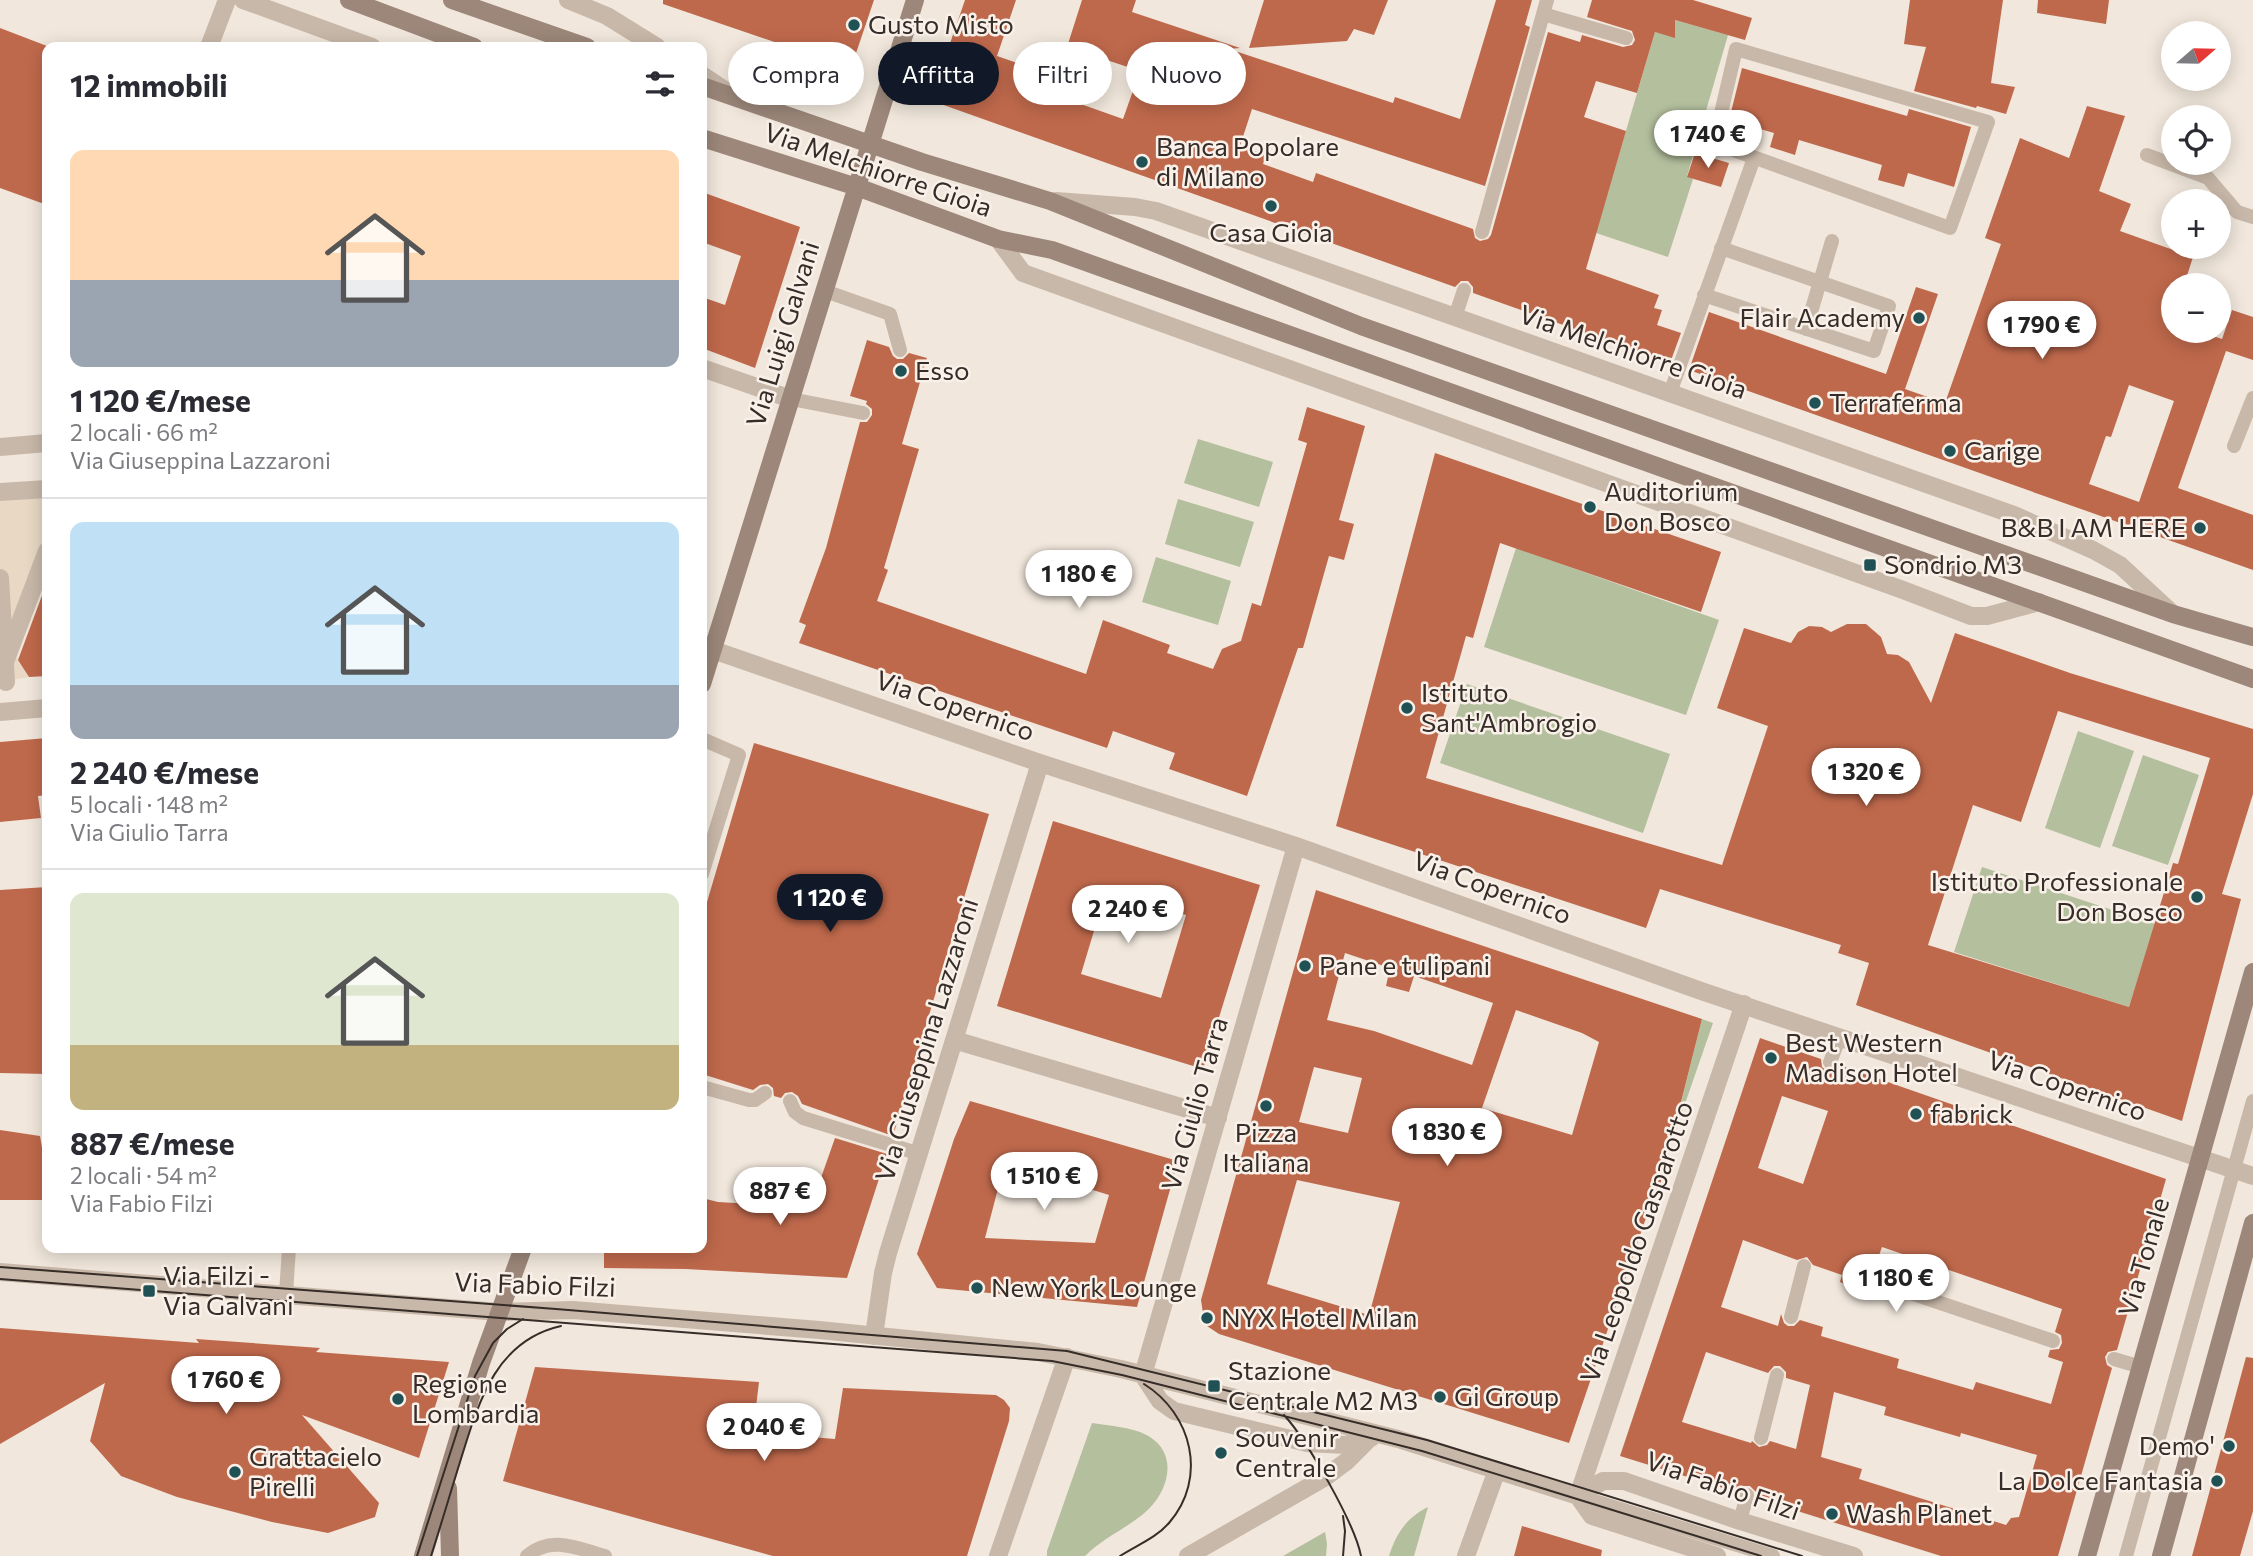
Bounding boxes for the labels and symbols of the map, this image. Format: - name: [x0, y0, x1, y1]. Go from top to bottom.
- place label: Gusto Misto: [868, 8, 1014, 39]
- marker: Gusto Misto: [846, 17, 862, 33]
- north arrow: [2161, 21, 2231, 91]
- pin: 1 740 €: [1643, 110, 1773, 170]
- street label: Via Melchiorre Gioia: [761, 115, 996, 222]
- place label: Banca Popolare di Milano: [1156, 130, 1339, 191]
- marker: Banca Popolare di Milano: [1134, 154, 1150, 170]
- marker: Casa Gioia: [1263, 198, 1279, 214]
- place label: Casa Gioia: [1209, 216, 1333, 247]
- street label: Via Luigi Galvani: [739, 237, 825, 430]
- street label: Via Melchiorre Gioia: [1516, 297, 1751, 404]
- place label: Flair Academy: [1739, 301, 1905, 332]
- pin: 1 790 €: [1977, 302, 2107, 361]
- marker: Flair Academy: [1911, 310, 1927, 326]
- place label: Esso: [915, 354, 970, 385]
- marker: Esso: [893, 363, 909, 379]
- place label: Terraferma: [1829, 386, 1962, 417]
- marker: Terraferma: [1807, 395, 1823, 411]
- place label: Carige: [1964, 434, 2040, 465]
- marker: Carige: [1942, 443, 1958, 459]
- place label: Auditorium Don Bosco: [1604, 475, 1738, 536]
- marker: Auditorium Don Bosco: [1582, 499, 1598, 515]
- place label: B&B I AM HERE: [2001, 511, 2186, 542]
- marker: B&B I AM HERE: [2192, 520, 2208, 536]
- place label: Sondrio M3: [1884, 548, 2022, 579]
- pin: 1 180 €: [1014, 550, 1144, 610]
- marker: Sondrio M3: [1862, 557, 1878, 573]
- street label: Via Copernico: [872, 663, 1039, 746]
- place label: Istituto Sant'Ambrogio: [1421, 676, 1597, 737]
- marker: Istituto Sant'Ambrogio: [1399, 700, 1415, 716]
- pin: 1 320 €: [1801, 748, 1931, 808]
- street label: Via Copernico: [1409, 844, 1576, 930]
- place label: Istituto Professionale Don Bosco: [1931, 865, 2183, 926]
- pin: 1 120 €: [765, 874, 895, 934]
- pin: 2 240 €: [1063, 886, 1193, 945]
- marker: Istituto Professionale Don Bosco: [2189, 889, 2205, 905]
- street label: Via Giuseppina Lazzaroni: [868, 894, 983, 1185]
- place label: Pane e tulipani: [1319, 949, 1490, 980]
- marker: Pane e tulipani: [1297, 958, 1313, 974]
- street label: Via Giulio Tarra: [1154, 1013, 1233, 1194]
- place label: Best Western Madison Hotel: [1785, 1026, 1958, 1087]
- street label: Via Copernico: [1984, 1043, 2151, 1126]
- marker: Best Western Madison Hotel: [1763, 1050, 1779, 1066]
- street label: Via Leopoldo Gasparotto: [1573, 1097, 1698, 1386]
- place label: fabrick: [1930, 1097, 2013, 1128]
- marker: Pizza Italiana: [1258, 1098, 1274, 1114]
- marker: fabrick: [1908, 1106, 1924, 1122]
- pin: 1 830 €: [1382, 1108, 1512, 1168]
- place label: Pizza Italiana: [1223, 1116, 1309, 1177]
- pin: 1 510 €: [979, 1152, 1109, 1212]
- pin: 887 €: [731, 1168, 829, 1227]
- street label: Via Tonale: [2111, 1194, 2174, 1320]
- pin: 1 180 €: [1831, 1254, 1961, 1314]
- place label: Via Filzi - Via Galvani: [163, 1259, 294, 1320]
- street label: Via Fabio Filzi: [454, 1265, 616, 1302]
- place label: New York Lounge: [991, 1271, 1197, 1302]
- marker: New York Lounge: [969, 1280, 985, 1296]
- marker: Via Filzi - Via Galvani: [141, 1283, 157, 1299]
- place label: NYX Hotel Milan: [1221, 1301, 1417, 1332]
- marker: NYX Hotel Milan: [1199, 1310, 1215, 1326]
- place label: Stazione Centrale M2 M3: [1228, 1354, 1418, 1415]
- pin: 1 760 €: [161, 1356, 291, 1416]
- place label: Regione Lombardia: [412, 1367, 539, 1428]
- marker: Stazione Centrale M2 M3: [1206, 1378, 1222, 1394]
- place label: Gi Group: [1454, 1380, 1559, 1411]
- marker: Gi Group: [1432, 1389, 1448, 1405]
- marker: Regione Lombardia: [390, 1391, 406, 1407]
- pin: 2 040 €: [699, 1404, 829, 1463]
- place label: Souvenir Centrale: [1235, 1421, 1339, 1482]
- place label: Demo': [2139, 1429, 2215, 1460]
- marker: Demo': [2221, 1438, 2237, 1454]
- place label: Grattacielo Pirelli: [249, 1440, 382, 1501]
- street label: Via Fabio Filzi: [1642, 1444, 1805, 1526]
- marker: Souvenir Centrale: [1213, 1445, 1229, 1461]
- marker: Grattacielo Pirelli: [227, 1464, 243, 1480]
- place label: La Dolce Fantasia: [1997, 1464, 2203, 1495]
- marker: La Dolce Fantasia: [2209, 1473, 2225, 1489]
- place label: Wash Planet: [1846, 1497, 1992, 1528]
- marker: Wash Planet: [1824, 1506, 1840, 1522]

